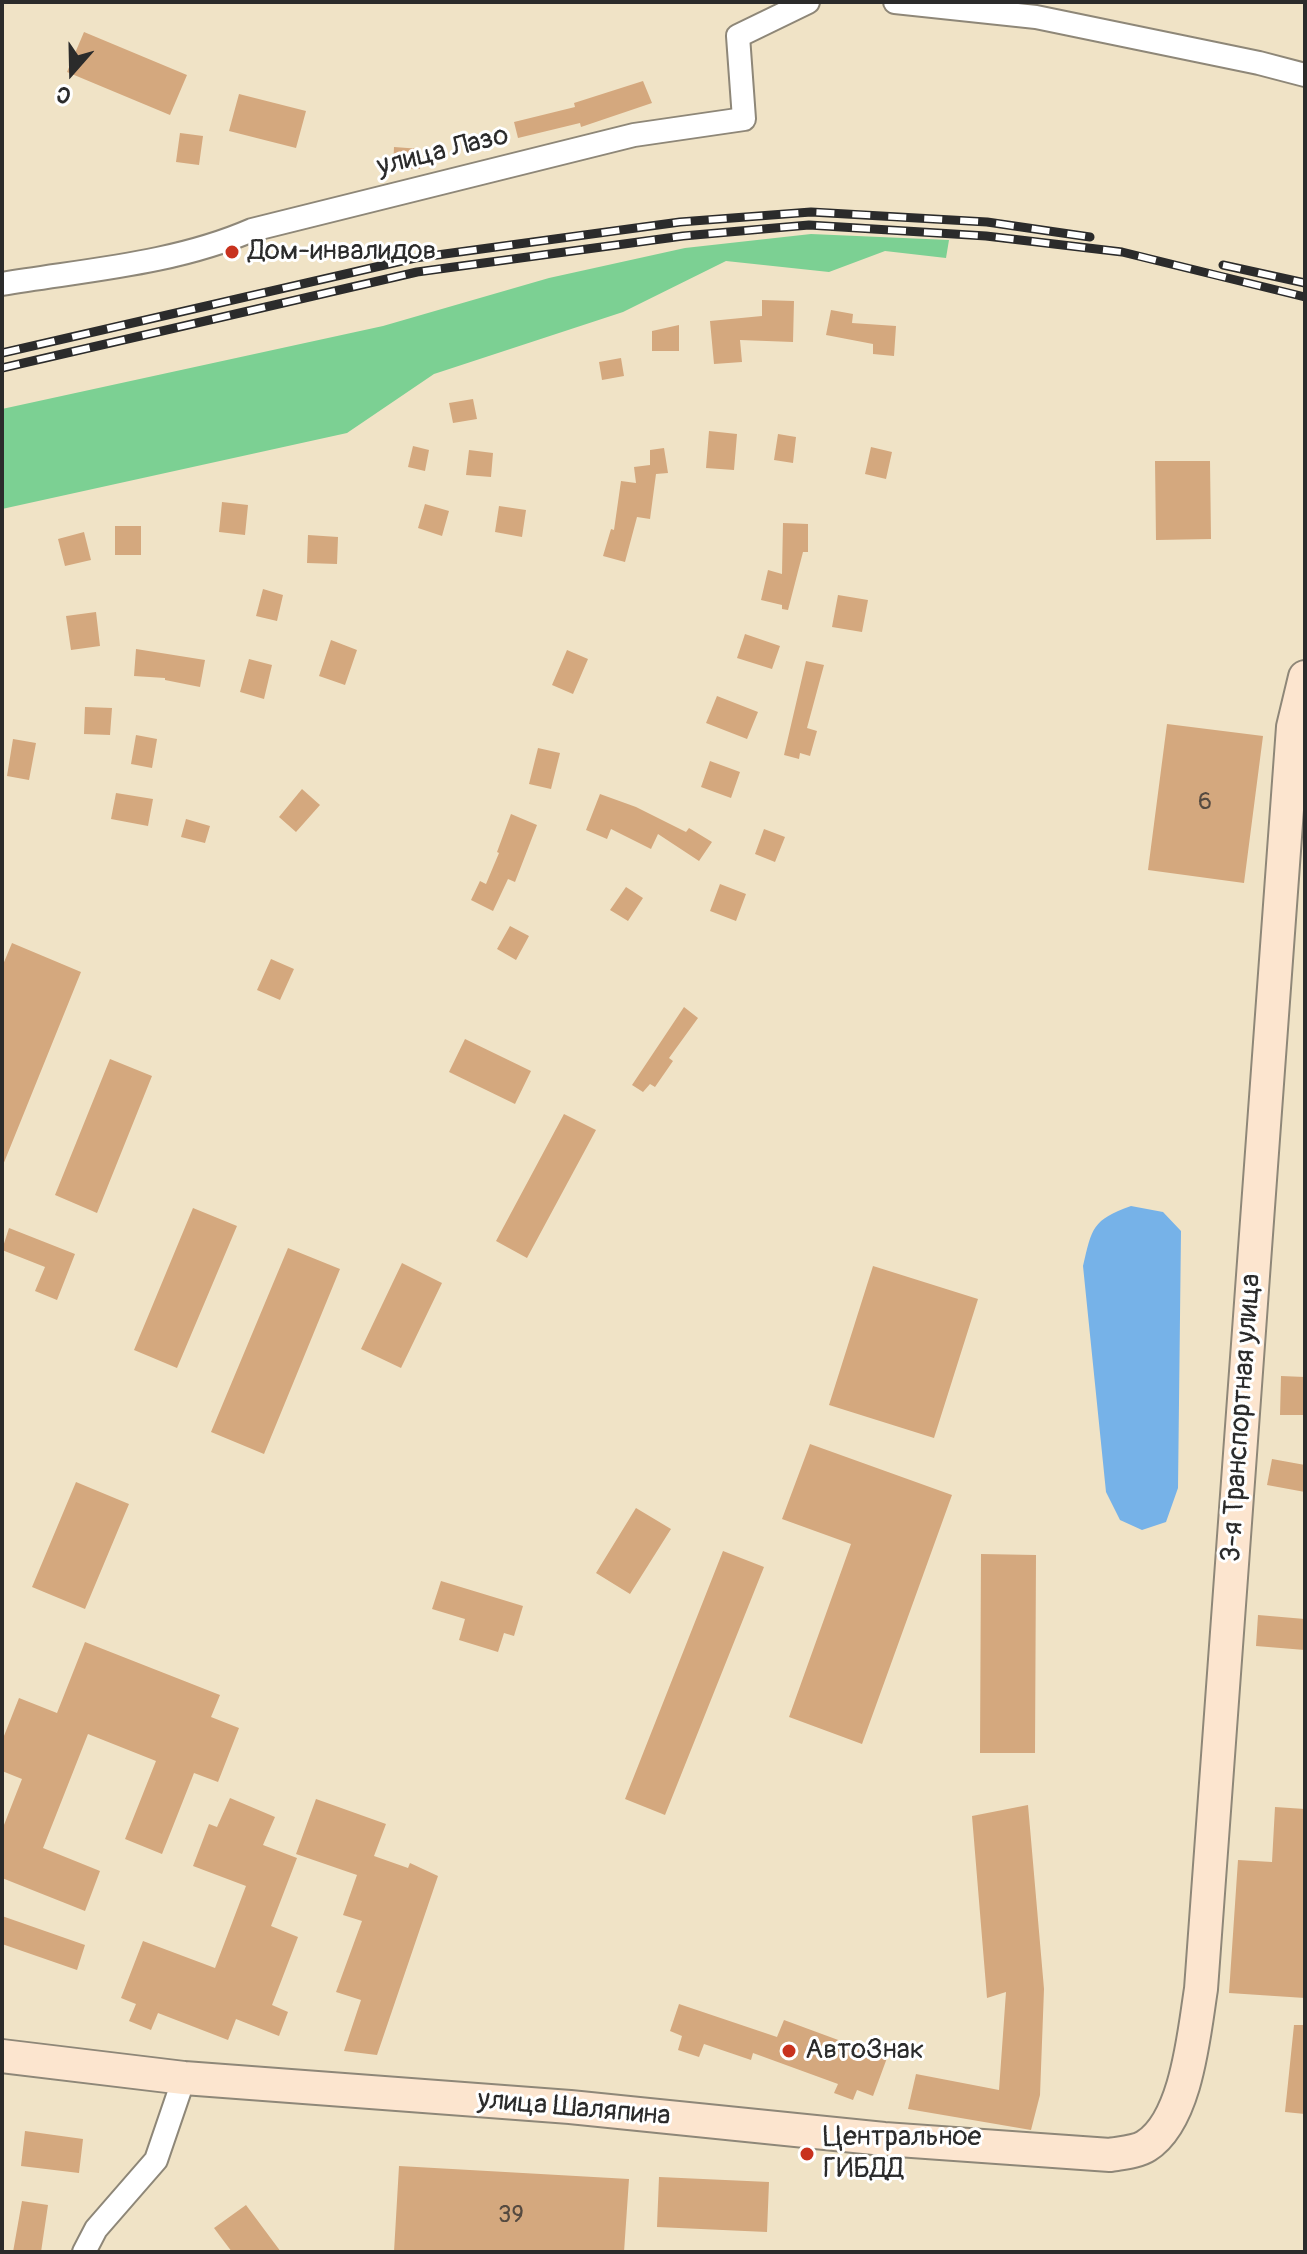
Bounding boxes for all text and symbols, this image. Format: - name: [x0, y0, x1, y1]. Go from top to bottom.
- north arrow: [32, 32, 112, 112]
- text: С: [53, 79, 75, 110]
- street label: улица Лазо: [374, 119, 512, 185]
- place label: Дом-инвалидов: [248, 235, 436, 269]
- marker: Дом-инвалидов: [223, 243, 241, 261]
- house number: 6: [1198, 789, 1212, 817]
- street label: 3-я Транспортная улица: [1215, 1273, 1269, 1563]
- place label: АвтоЗнак: [805, 2034, 924, 2068]
- marker: АвтоЗнак: [780, 2042, 798, 2060]
- street label: улица Шаляпина: [476, 2084, 672, 2134]
- place label: Центральное ГИБДД: [823, 2121, 981, 2187]
- marker: Центральное ГИБДД: [798, 2145, 816, 2163]
- house number: 39: [498, 2202, 524, 2230]

